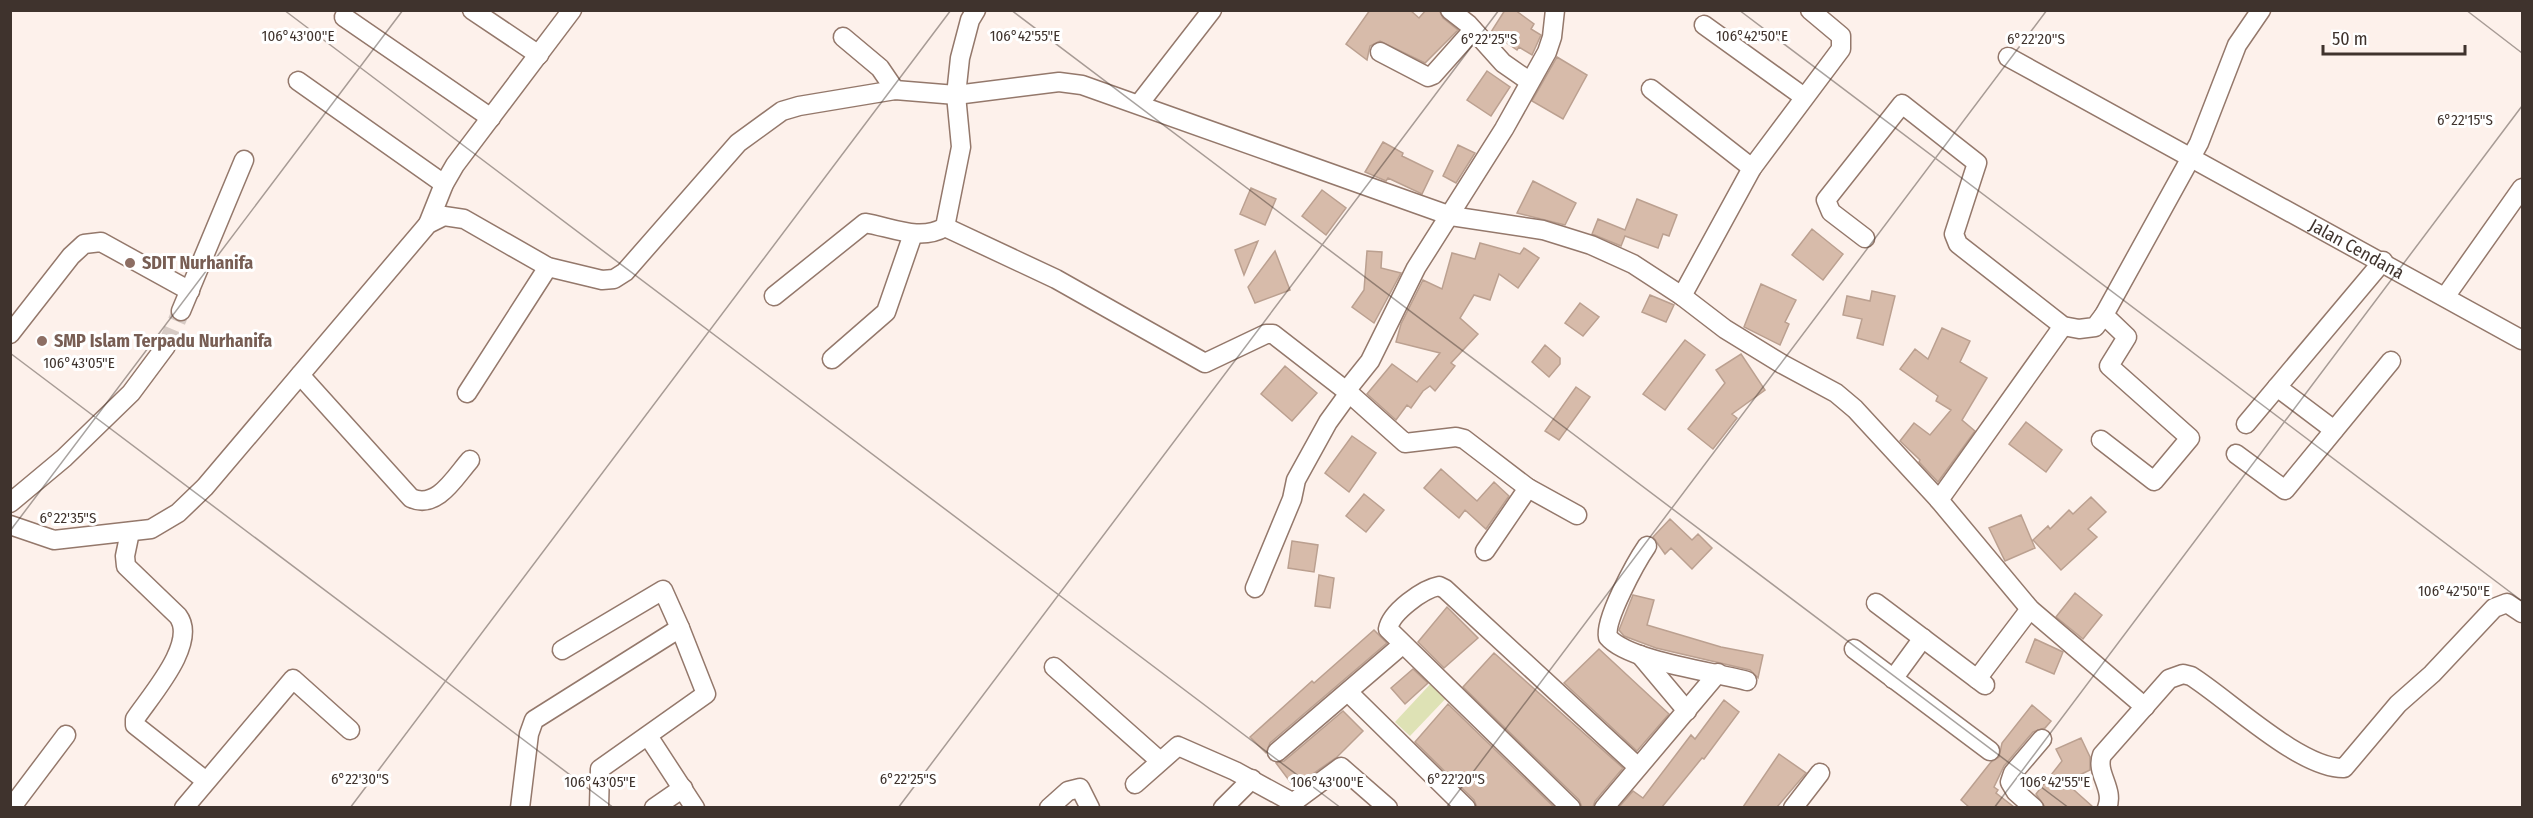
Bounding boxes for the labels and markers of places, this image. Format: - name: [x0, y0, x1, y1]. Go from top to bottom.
- place label: SDIT Nurhanifa: [142, 252, 253, 274]
- marker: SDIT Nurhanifa: [123, 256, 137, 270]
- place label: SMP Islam Terpadu Nurhanifa: [54, 330, 272, 352]
- marker: SMP Islam Terpadu Nurhanifa: [35, 334, 49, 348]

